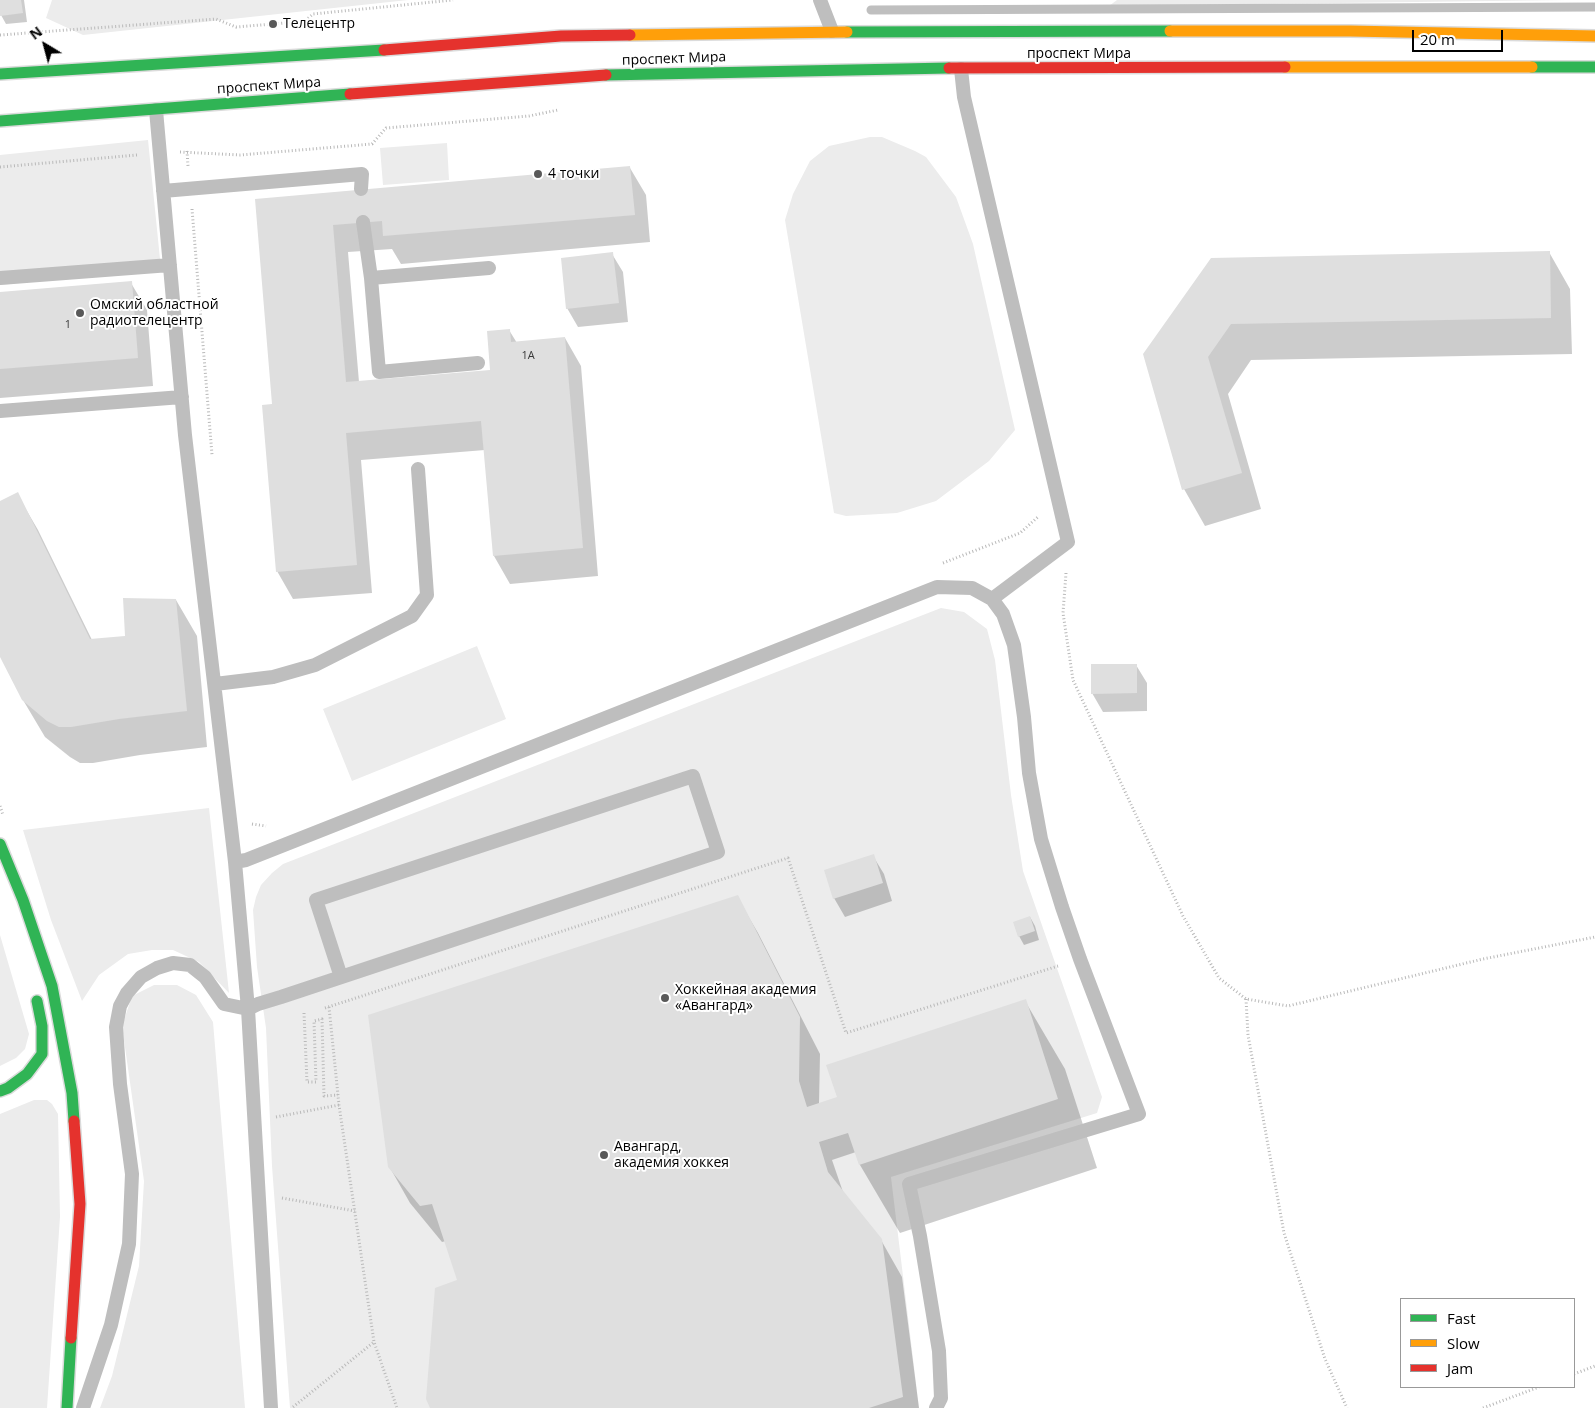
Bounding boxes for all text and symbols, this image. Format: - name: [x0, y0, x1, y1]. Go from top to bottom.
- place label: Телецентр: [283, 16, 355, 32]
- marker: Телецентр: [267, 18, 279, 30]
- north arrow: [20, 20, 70, 70]
- scale bar: [1415, 20, 1506, 52]
- text: N: [25, 22, 46, 44]
- text: 20 m: [1420, 29, 1455, 49]
- street label: проспект Мира: [1027, 46, 1131, 62]
- street label: проспект Мира: [622, 49, 726, 69]
- street label: проспект Мира: [216, 74, 322, 98]
- place label: 4 точки: [548, 166, 599, 182]
- marker: 4 точки: [532, 168, 544, 180]
- place label: Омский областной радиотелецентр: [90, 297, 219, 330]
- marker: Омский областной радиотелецентр: [74, 307, 86, 319]
- house number: 1: [65, 318, 71, 332]
- house number: 1А: [521, 349, 535, 363]
- place label: Хоккейная академия «Авангард»: [675, 982, 816, 1014]
- marker: Хоккейная академия «Авангард»: [659, 992, 671, 1004]
- place label: Авангард, академия хоккея: [614, 1139, 729, 1172]
- marker: Авангард, академия хоккея: [598, 1149, 610, 1161]
- legend: [1400, 1298, 1575, 1388]
- text: Fast: [1447, 1308, 1476, 1328]
- text: Slow: [1447, 1333, 1480, 1353]
- text: Jam: [1447, 1358, 1473, 1378]

